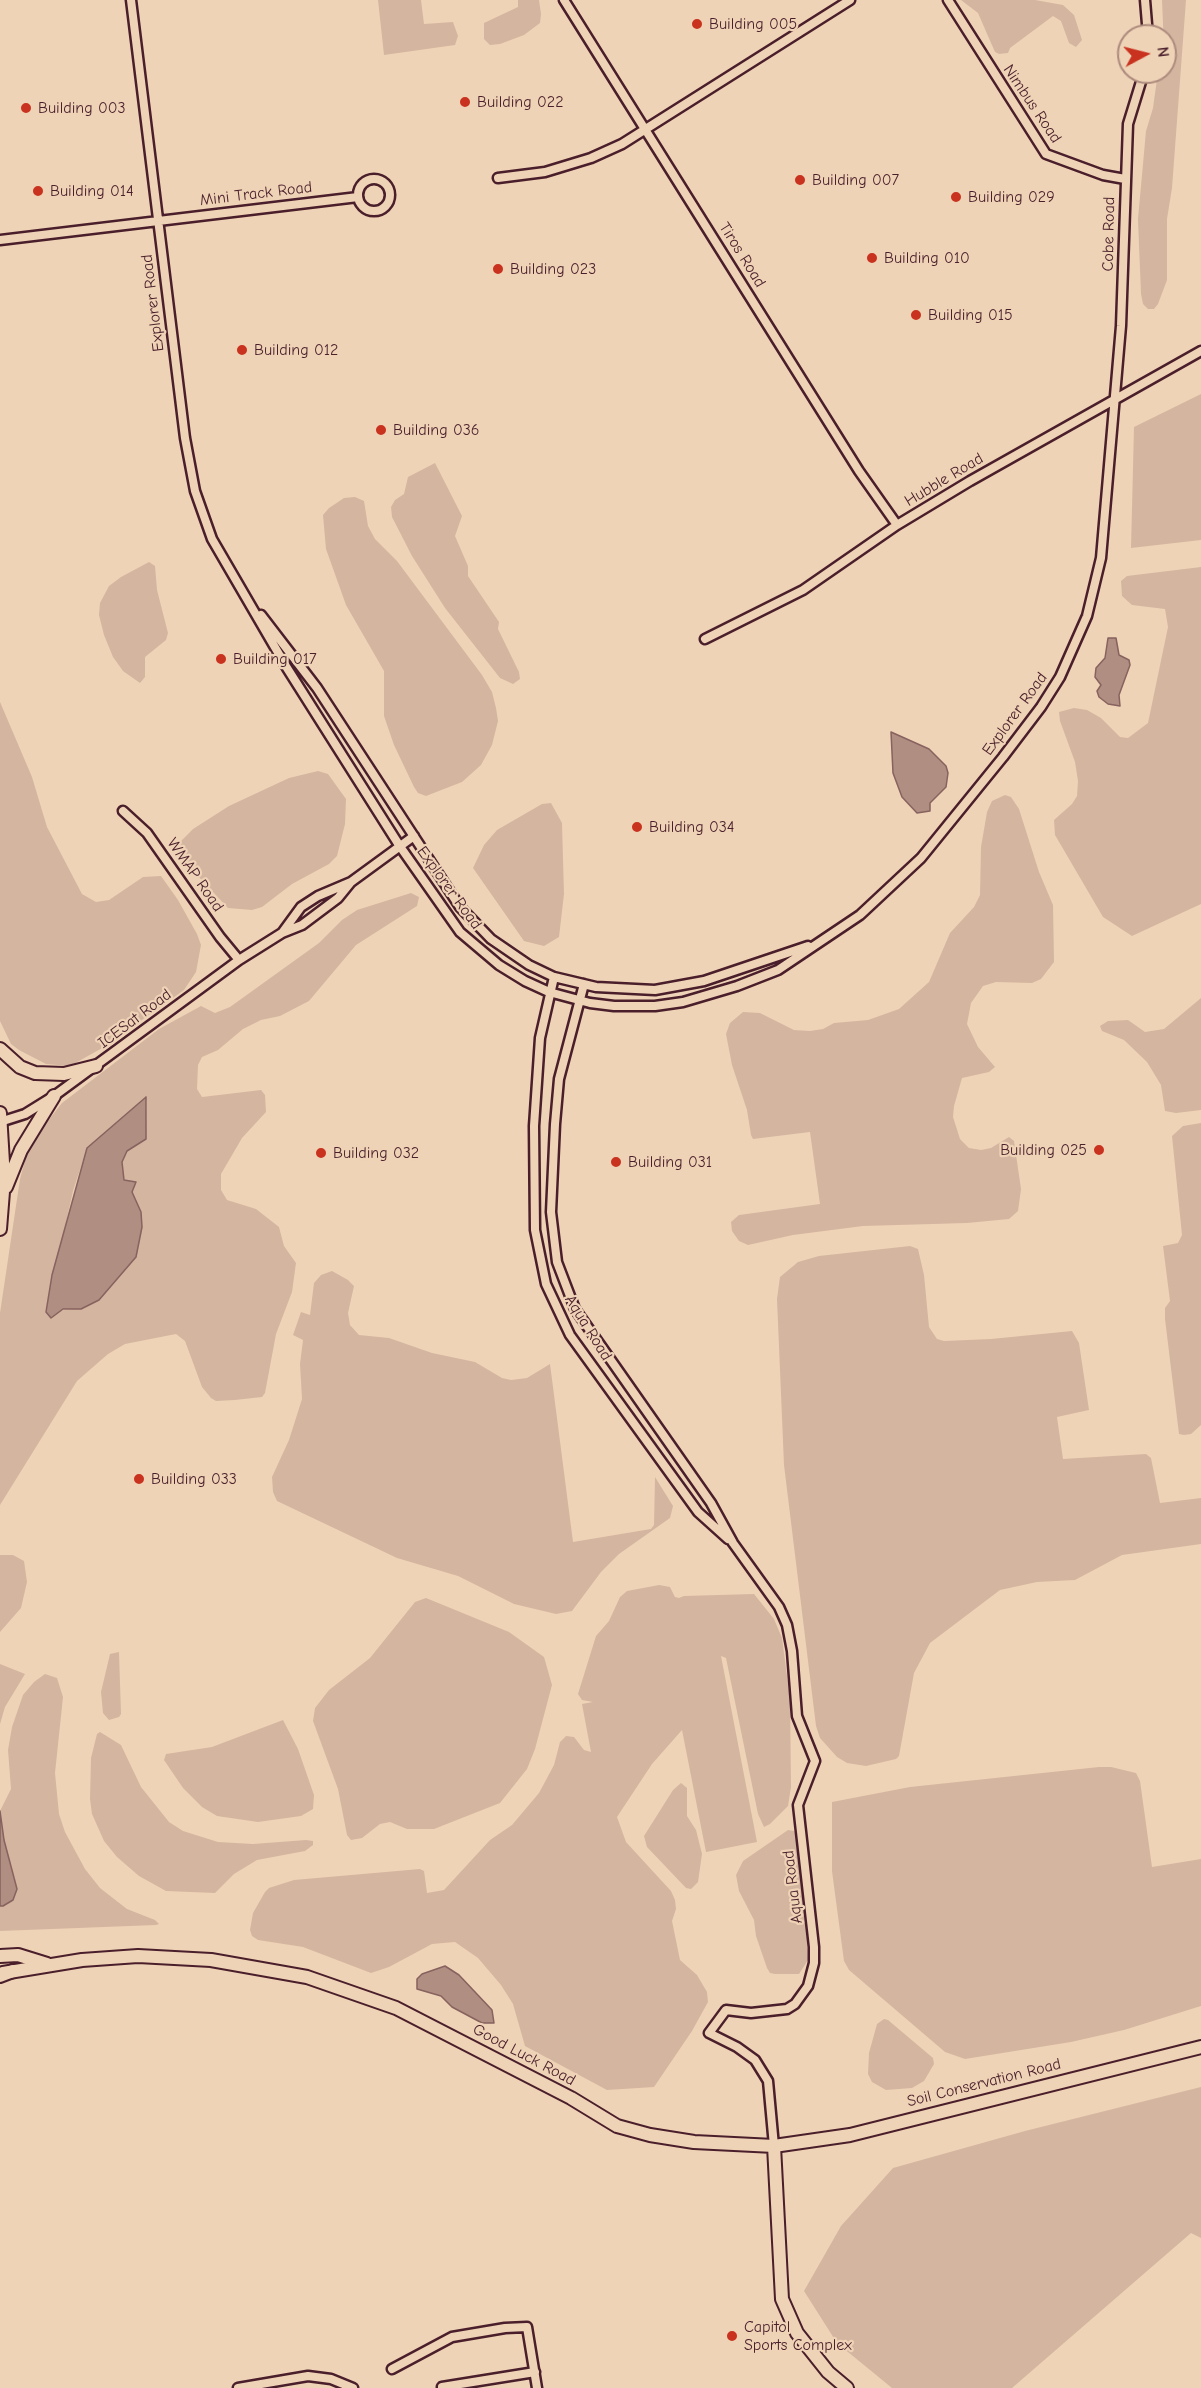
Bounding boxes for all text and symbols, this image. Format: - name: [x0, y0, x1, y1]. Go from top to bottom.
- place label: Building 005: [709, 14, 797, 34]
- marker: Building 005: [690, 17, 704, 31]
- north arrow: [1117, 24, 1177, 84]
- text: N: [1153, 46, 1172, 58]
- street label: Nimbus Road: [999, 61, 1065, 147]
- place label: Building 022: [477, 92, 563, 112]
- marker: Building 022: [458, 95, 472, 109]
- place label: Building 003: [38, 98, 126, 118]
- marker: Building 003: [19, 101, 33, 115]
- place label: Building 007: [812, 170, 899, 190]
- marker: Building 007: [793, 173, 807, 187]
- street label: Mini Track Road: [199, 178, 313, 210]
- place label: Building 014: [50, 181, 134, 201]
- marker: Building 014: [31, 184, 45, 198]
- place label: Building 029: [968, 187, 1055, 207]
- marker: Building 029: [949, 190, 963, 204]
- street label: Cobe Road: [1099, 196, 1119, 272]
- street label: Tiros Road: [715, 219, 769, 291]
- place label: Building 010: [884, 248, 970, 268]
- marker: Building 010: [865, 251, 879, 265]
- street label: Explorer Road: [138, 253, 168, 353]
- place label: Building 023: [510, 259, 596, 279]
- marker: Building 023: [491, 262, 505, 276]
- place label: Building 015: [928, 305, 1013, 325]
- marker: Building 015: [909, 308, 923, 322]
- place label: Building 012: [254, 340, 338, 360]
- marker: Building 012: [235, 343, 249, 357]
- place label: Building 036: [393, 420, 480, 440]
- marker: Building 036: [374, 423, 388, 437]
- street label: Hubble Road: [901, 449, 987, 511]
- place label: Building 017: [233, 649, 317, 669]
- marker: Building 017: [214, 652, 228, 666]
- street label: Explorer Road: [978, 669, 1052, 759]
- place label: Building 034: [649, 817, 735, 837]
- marker: Building 034: [630, 820, 644, 834]
- street label: WMAP Road: [163, 835, 227, 915]
- street label: Explorer Road: [412, 843, 486, 933]
- street label: ICESat Road: [95, 985, 175, 1053]
- place label: Building 025: [1000, 1140, 1087, 1160]
- place label: Building 032: [333, 1143, 419, 1163]
- marker: Building 025: [1092, 1143, 1106, 1157]
- marker: Building 032: [314, 1146, 328, 1160]
- place label: Building 031: [628, 1152, 712, 1172]
- marker: Building 031: [609, 1155, 623, 1169]
- street label: Aqua Road: [560, 1292, 616, 1364]
- place label: Building 033: [151, 1469, 237, 1489]
- marker: Building 033: [132, 1472, 146, 1486]
- street label: Aqua Road: [779, 1849, 807, 1925]
- street label: Good Luck Road: [469, 2020, 579, 2090]
- street label: Soil Conservation Road: [905, 2055, 1063, 2111]
- place label: Capitol Sports Complex: [744, 2317, 852, 2355]
- marker: Capitol Sports Complex: [725, 2329, 739, 2343]

